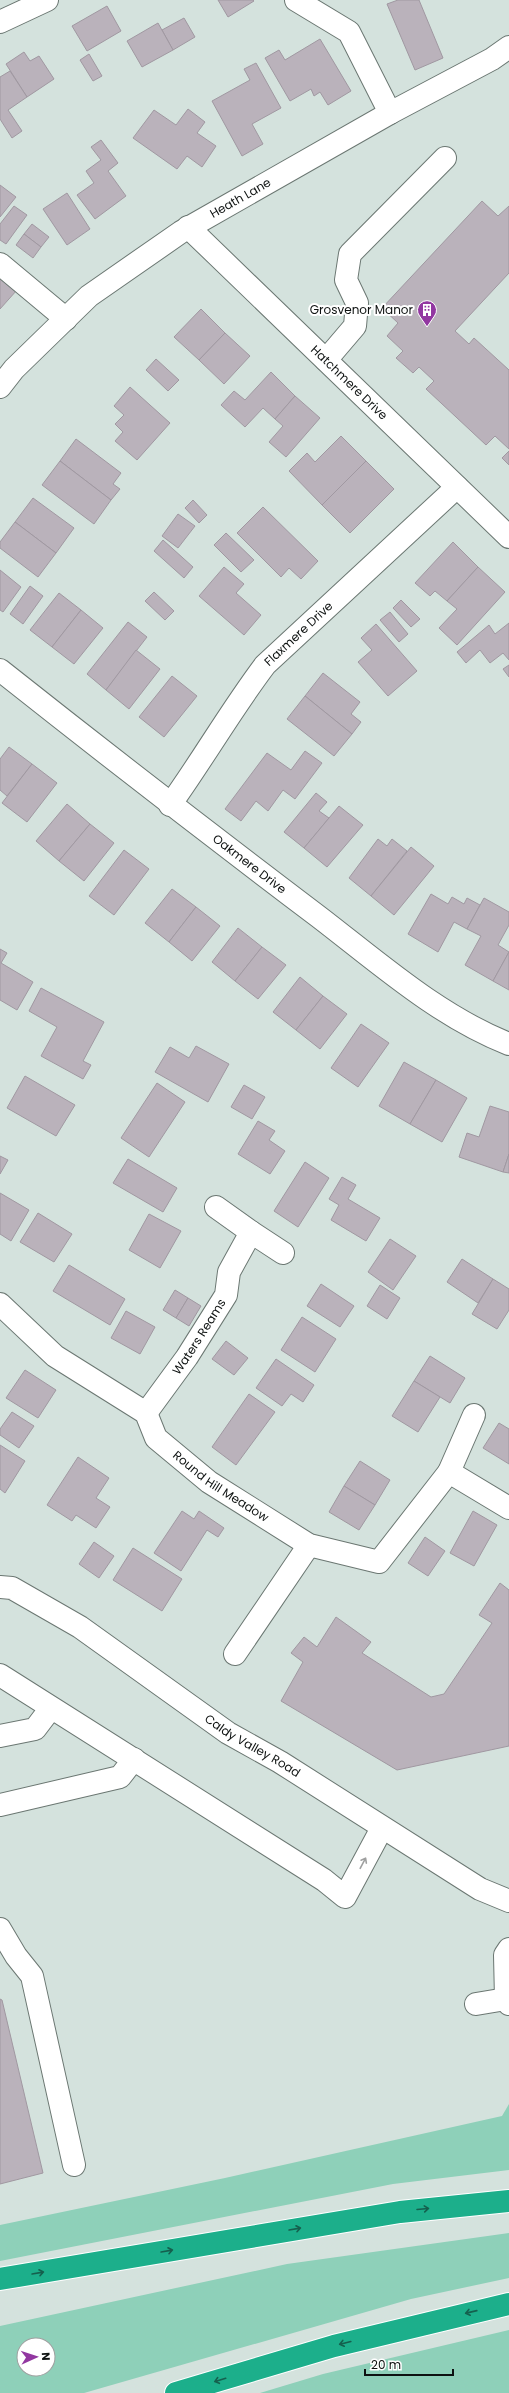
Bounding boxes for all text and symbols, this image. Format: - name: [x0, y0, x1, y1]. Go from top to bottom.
- street label: Heath Lane: [207, 174, 274, 222]
- building icon: Grosvenor Manor: [416, 299, 438, 327]
- place label: Grosvenor Manor: [310, 301, 414, 318]
- street label: Hatchmere Drive: [307, 341, 392, 423]
- street label: Flaxmere Drive: [260, 597, 336, 670]
- street label: Oakmere Drive: [209, 830, 290, 897]
- street label: Waters Reams: [168, 1295, 230, 1378]
- street label: Round Hill Meadow: [169, 1447, 272, 1526]
- street label: Caldy Valley Road: [201, 1710, 304, 1781]
- one-way arrow: [360, 1857, 367, 1869]
- one-way arrow: [416, 2206, 429, 2213]
- one-way arrow: [288, 2225, 301, 2233]
- one-way arrow: [160, 2247, 173, 2255]
- one-way arrow: [32, 2268, 45, 2276]
- one-way arrow: [465, 2309, 478, 2317]
- north arrow: [16, 2337, 56, 2377]
- one-way arrow: [338, 2340, 351, 2347]
- scale bar: [365, 2351, 453, 2377]
- text: N: [38, 2352, 54, 2361]
- text: 20 m: [371, 2356, 401, 2373]
- one-way arrow: [214, 2377, 227, 2384]

